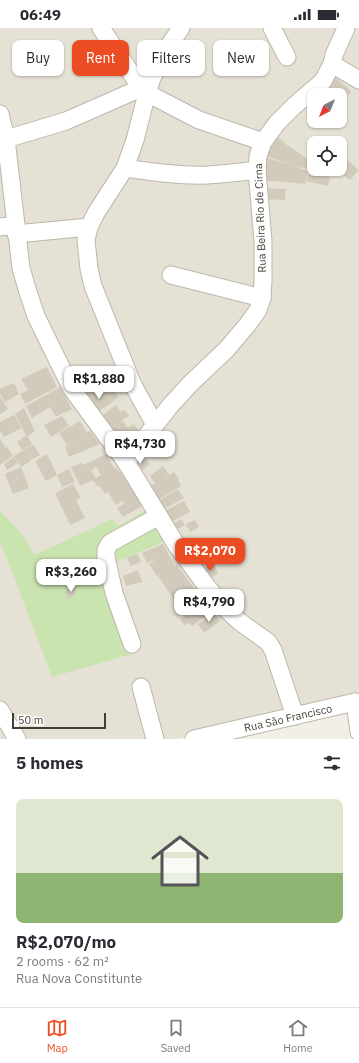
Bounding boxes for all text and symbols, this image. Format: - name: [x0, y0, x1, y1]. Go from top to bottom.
- text: 06:49: [20, 5, 61, 24]
- chip: Buy: [12, 40, 64, 76]
- chip: Rent: [72, 40, 129, 76]
- chip: Filters: [137, 40, 205, 76]
- chip: New: [213, 40, 269, 76]
- north arrow: [307, 88, 347, 128]
- map controls: [307, 88, 347, 176]
- button: locate: [307, 136, 347, 176]
- street label: Rua Beira Rio de Cirna: [251, 163, 269, 273]
- pin: R$1,880: [62, 366, 136, 400]
- text: R$1,880: [73, 370, 125, 387]
- pin: R$4,730: [103, 431, 177, 465]
- text: R$4,730: [114, 435, 166, 452]
- pin: R$2,070: [173, 538, 247, 572]
- text: R$2,070: [184, 542, 236, 559]
- pin: R$3,260: [34, 559, 108, 593]
- text: R$3,260: [45, 563, 97, 580]
- pin: R$4,790: [172, 589, 246, 623]
- text: R$4,790: [183, 593, 235, 610]
- street label: Rua São Francisco: [243, 701, 333, 735]
- scale bar: [12, 711, 106, 730]
- text: 50 m: [18, 713, 43, 727]
- text: 5 homes: [16, 752, 83, 774]
- icon: filters: [321, 752, 343, 774]
- icon: home: [144, 825, 216, 897]
- text: R$2,070/mo: [16, 931, 116, 953]
- text: 2 rooms · 62 m²: [16, 953, 109, 970]
- text: Rua Nova Constitunte: [16, 970, 142, 987]
- tab: Map: [46, 1017, 68, 1055]
- tab: Saved: [161, 1017, 191, 1055]
- tab: Home: [283, 1017, 313, 1055]

